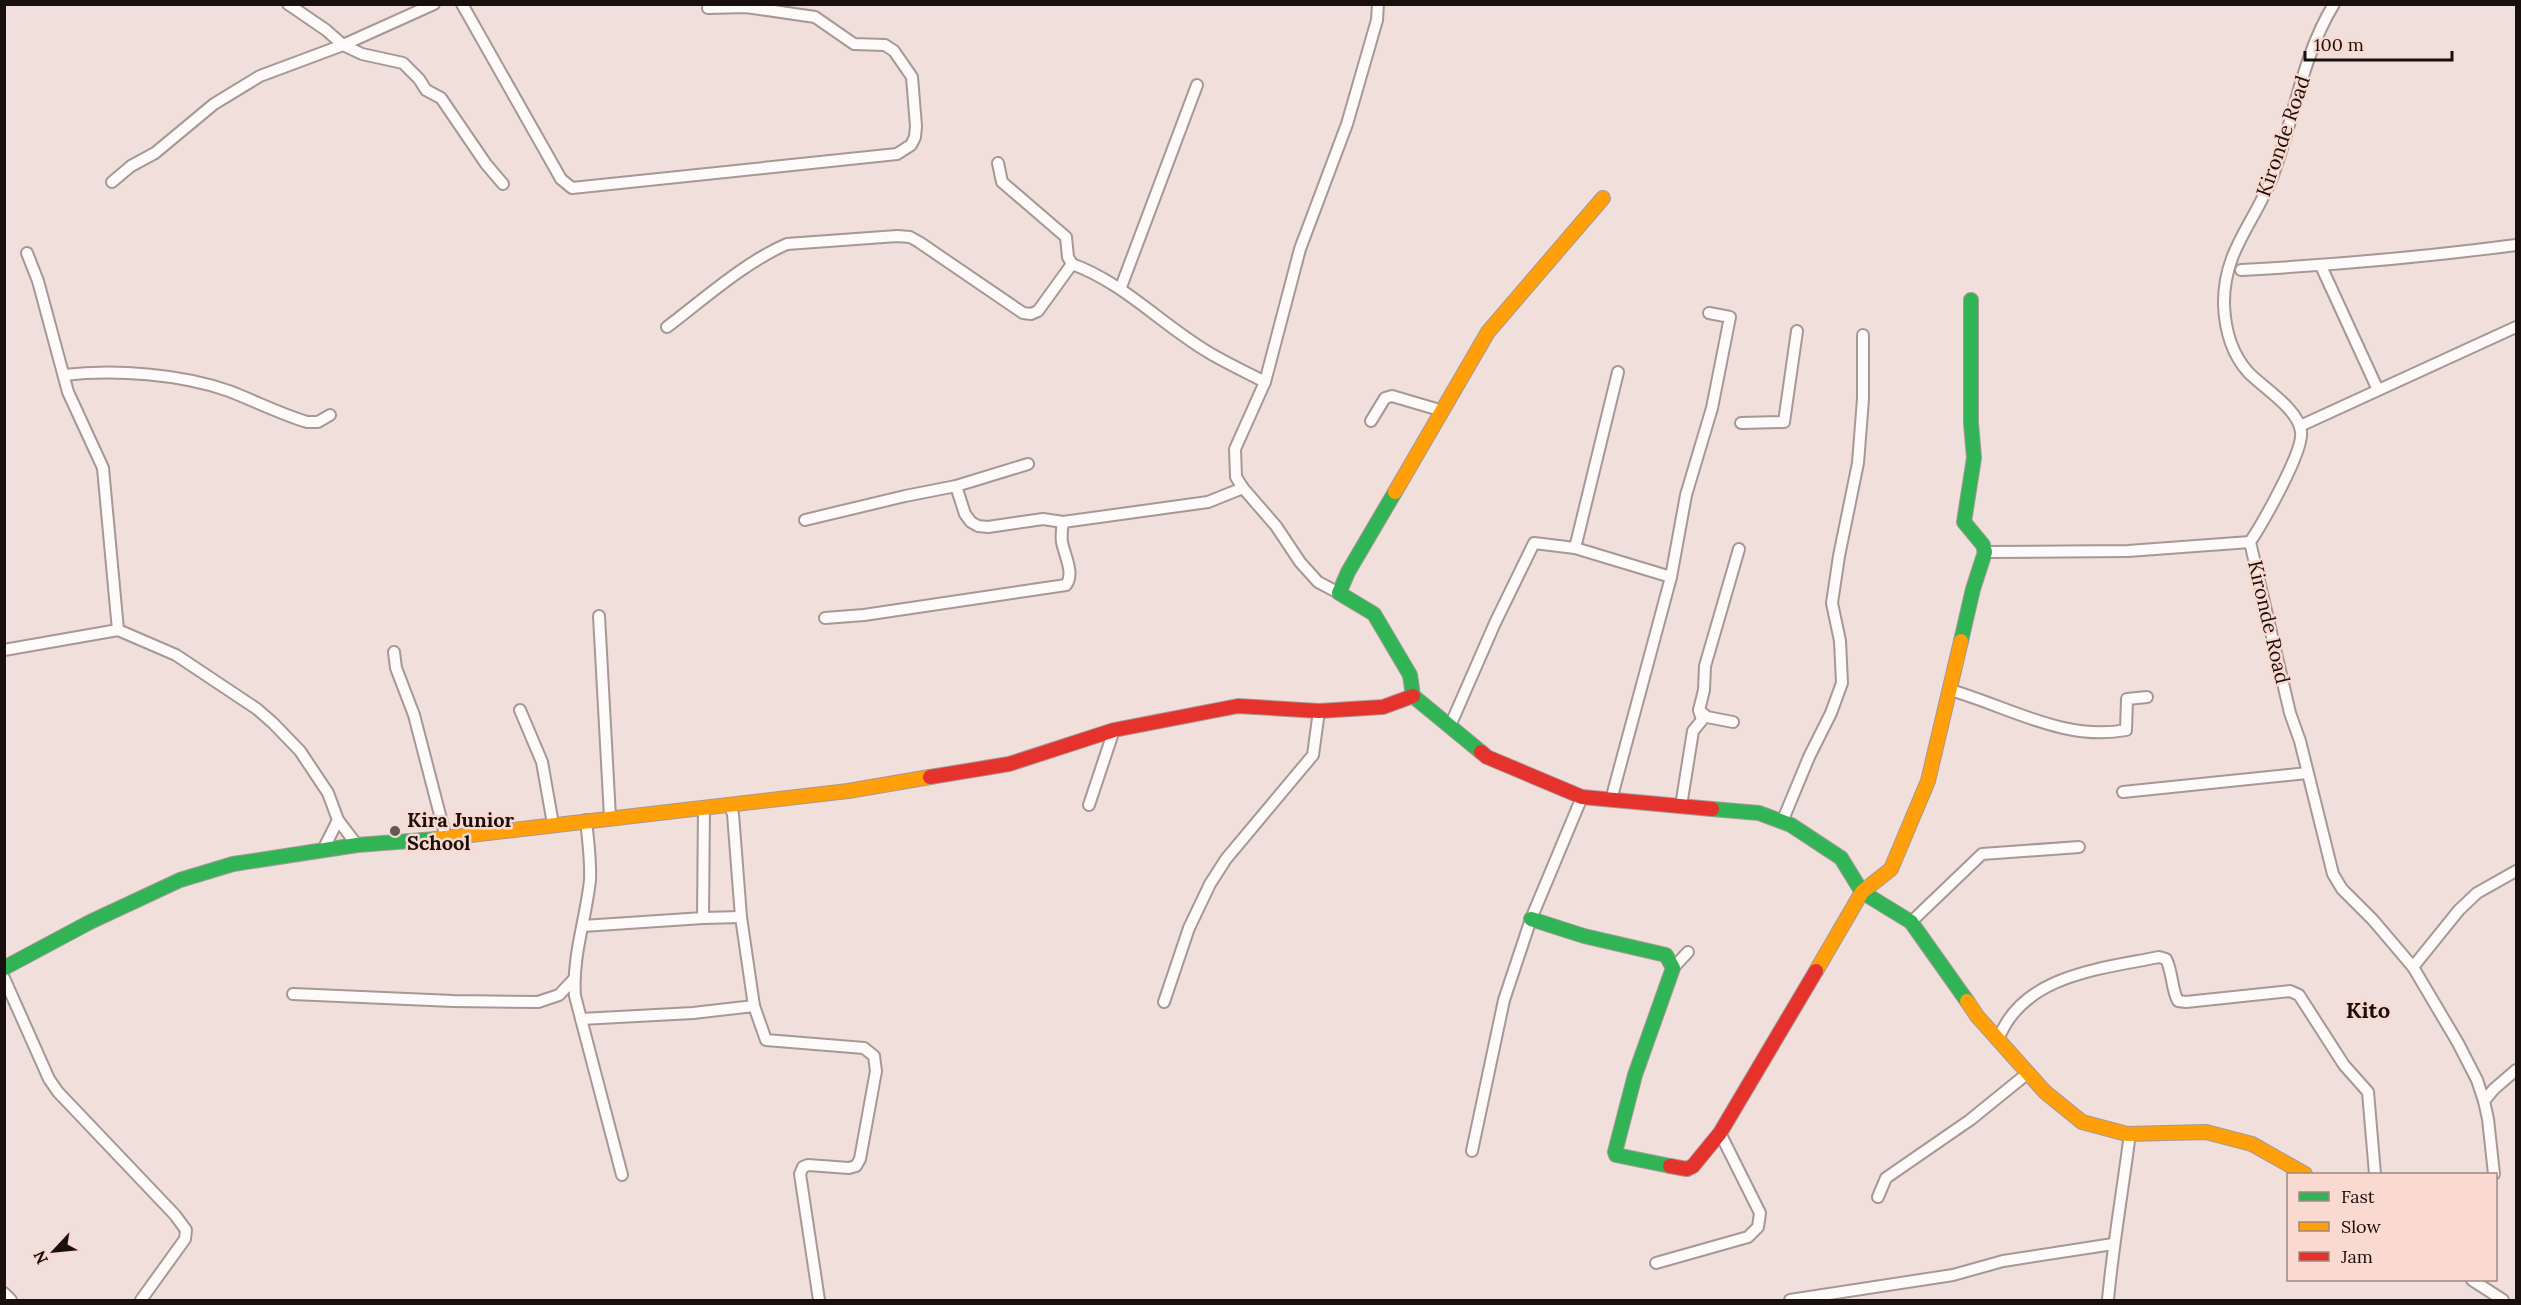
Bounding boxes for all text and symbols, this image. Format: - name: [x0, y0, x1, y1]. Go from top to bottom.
- scale bar: [2305, 24, 2452, 62]
- text: 100 m: [2314, 33, 2364, 56]
- street label: Kironde Road: [2250, 72, 2315, 200]
- street label: Kironde Road: [2243, 558, 2296, 686]
- place label: Kira Junior School: [407, 807, 515, 855]
- marker: Kira Junior School: [388, 824, 402, 838]
- district label: Kito: [2346, 996, 2390, 1024]
- legend: [2287, 1173, 2497, 1281]
- text: Fast: [2341, 1185, 2375, 1208]
- text: Slow: [2341, 1215, 2381, 1238]
- north arrow: [24, 1221, 84, 1281]
- text: Jam: [2340, 1245, 2373, 1268]
- text: N: [29, 1248, 52, 1268]

